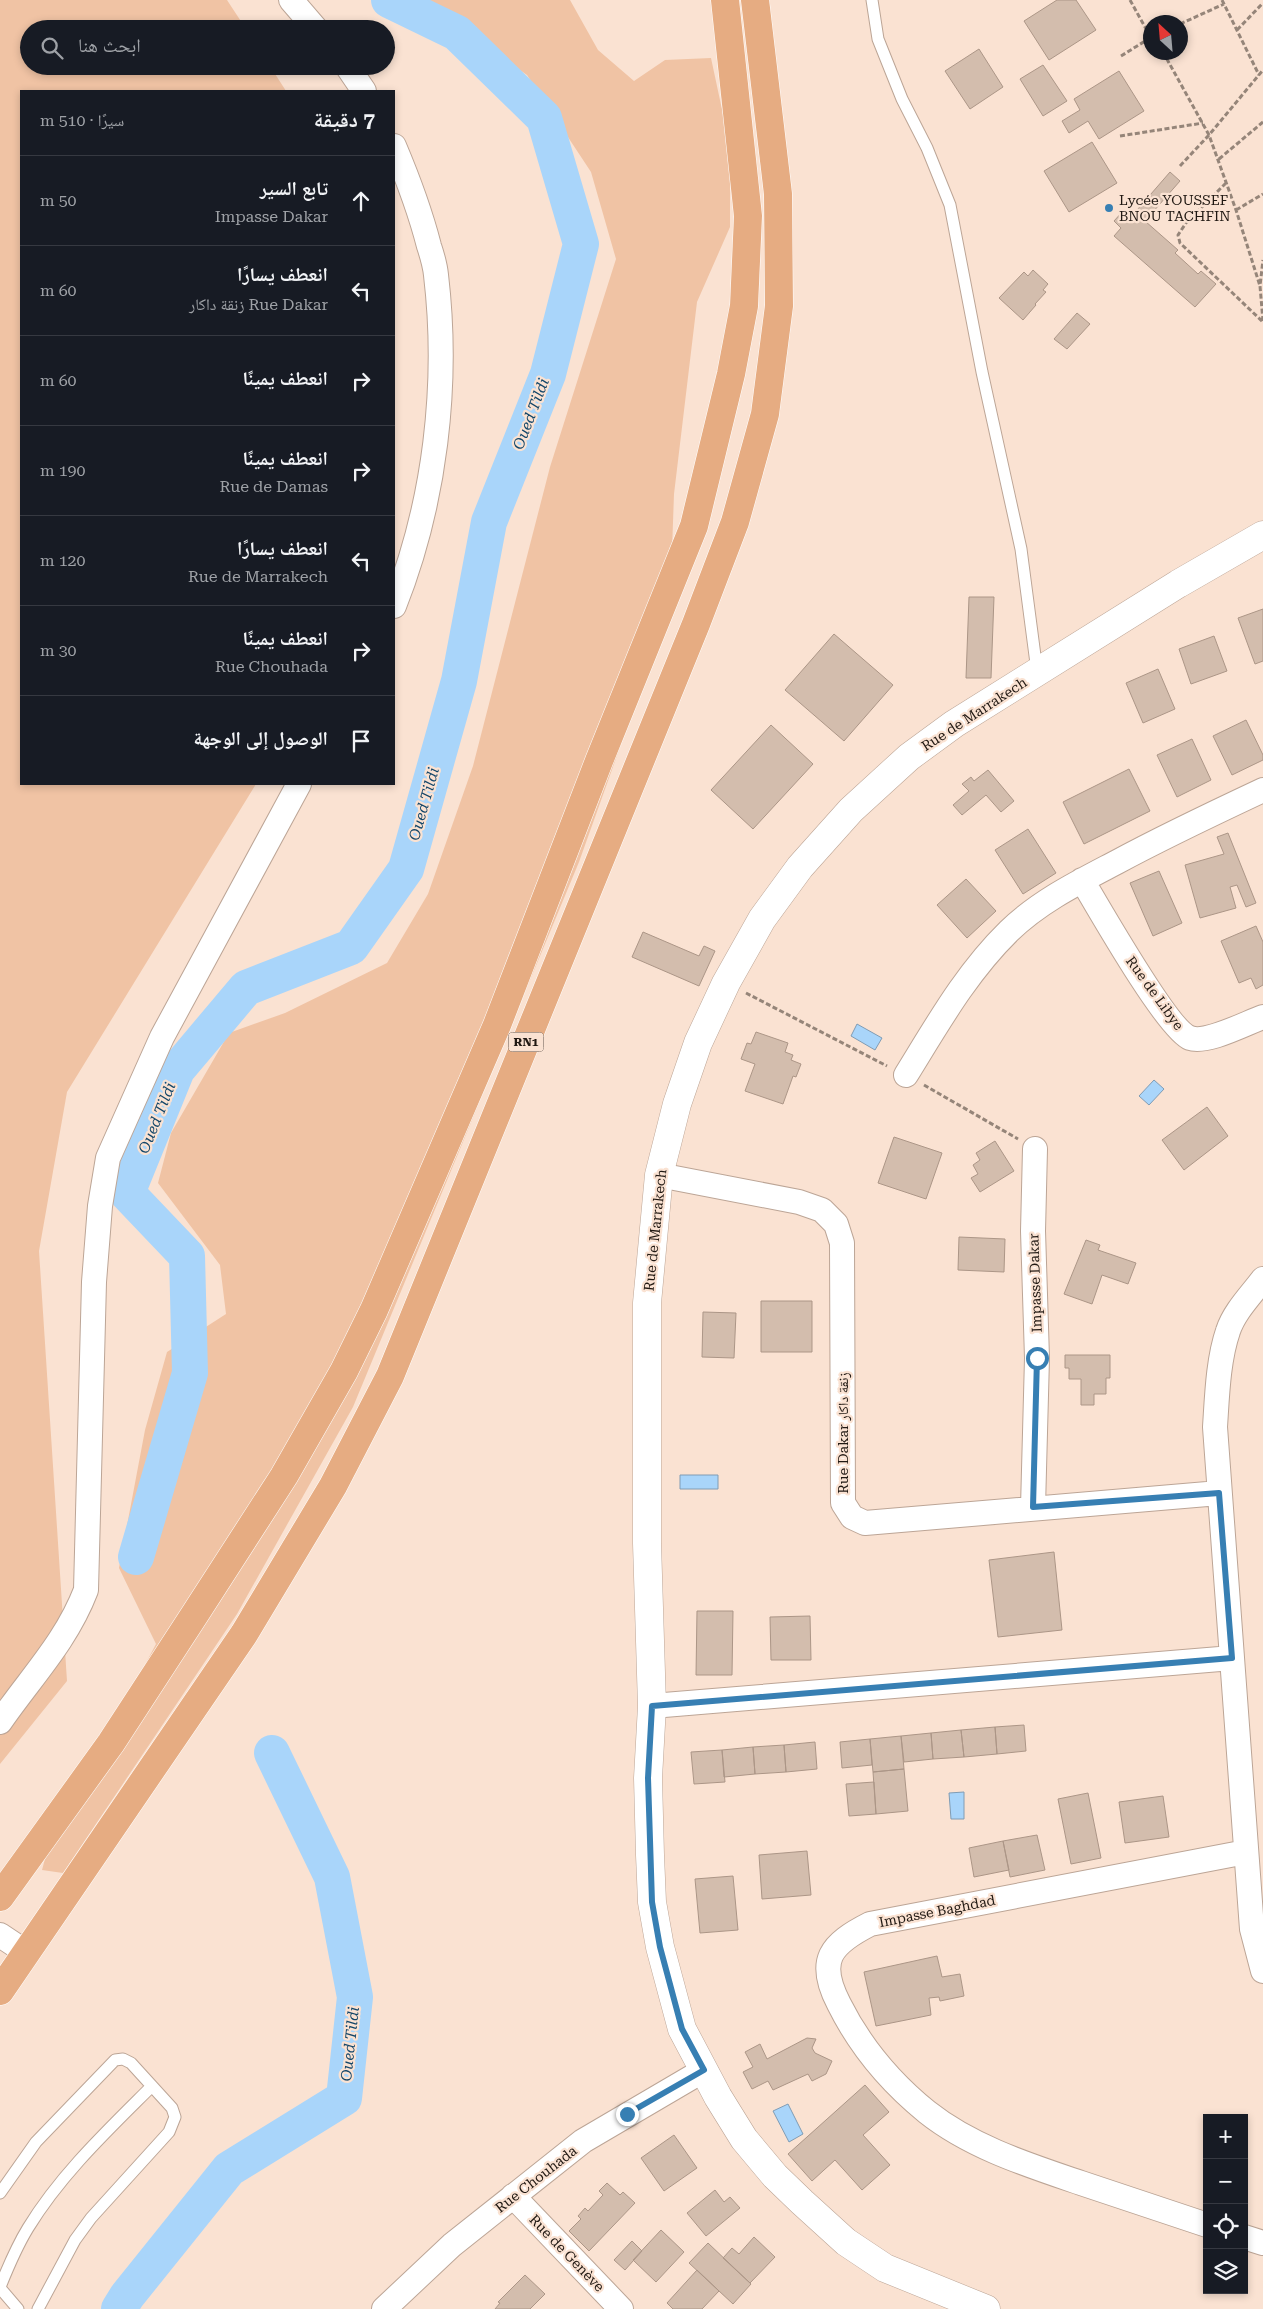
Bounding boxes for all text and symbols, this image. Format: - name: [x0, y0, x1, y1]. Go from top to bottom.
- north arrow: [1143, 15, 1188, 60]
- search box: [20, 20, 395, 75]
- icon: search: [38, 34, 66, 62]
- text: ابحث هنا: [78, 34, 141, 57]
- text: 7 دقيقة: [314, 108, 375, 132]
- text: سيرًا · 510 m: [40, 111, 124, 130]
- text: تابع السير: [260, 177, 328, 200]
- icon: ahead: [347, 187, 375, 215]
- text: 50 m: [40, 191, 77, 210]
- place label: Lycée YOUSSEF BNOU TACHFIN: [1119, 192, 1230, 224]
- marker: Lycée YOUSSEF BNOU TACHFIN: [1103, 202, 1115, 214]
- text: Impasse Dakar: [215, 207, 328, 226]
- text: انعطف يسارًا: [237, 263, 328, 286]
- icon: left: [347, 277, 375, 305]
- text: 60 m: [40, 281, 77, 300]
- text: Rue Dakar زنقة داكار: [189, 295, 328, 314]
- text: انعطف يمينًا: [243, 367, 328, 390]
- icon: right: [347, 367, 375, 395]
- text: 60 m: [40, 371, 77, 390]
- water label: Oued Tildi: [509, 375, 553, 452]
- text: انعطف يمينًا: [243, 447, 328, 470]
- icon: right: [347, 457, 375, 485]
- text: 190 m: [40, 461, 86, 480]
- text: Rue de Damas: [219, 477, 328, 496]
- text: انعطف يسارًا: [237, 537, 328, 560]
- icon: left: [347, 547, 375, 575]
- text: 120 m: [40, 551, 86, 570]
- text: Rue de Marrakech: [188, 567, 328, 586]
- text: انعطف يمينًا: [243, 627, 328, 650]
- icon: right: [347, 637, 375, 665]
- text: 30 m: [40, 641, 77, 660]
- text: Rue Chouhada: [215, 657, 328, 676]
- street label: Rue de Marrakech: [918, 674, 1030, 754]
- text: الوصول إلى الوجهة: [193, 727, 328, 750]
- icon: arrive: [347, 727, 375, 755]
- water label: Oued Tildi: [405, 765, 443, 843]
- street label: Rue de Libye: [1123, 953, 1187, 1033]
- road number: RN1: [508, 1032, 544, 1052]
- water label: Oued Tildi: [135, 1080, 180, 1156]
- street label: Rue de Marrakech: [641, 1168, 669, 1292]
- street label: Impasse Dakar: [1025, 1233, 1045, 1333]
- route start: [1026, 1347, 1049, 1370]
- street label: Rue Dakar زنقة داكار: [835, 1372, 852, 1494]
- street label: Impasse Baghdad: [877, 1892, 997, 1930]
- water label: Oued Tildi: [337, 2005, 363, 2082]
- route end: [616, 2103, 639, 2126]
- map controls: [1203, 2114, 1248, 2294]
- button: +: [1203, 2114, 1248, 2159]
- street label: Rue Chouhada: [492, 2142, 580, 2216]
- button: −: [1203, 2159, 1248, 2204]
- button: locate: [1203, 2204, 1248, 2249]
- street label: Rue de Genève: [526, 2211, 608, 2295]
- button: layers: [1203, 2249, 1248, 2294]

